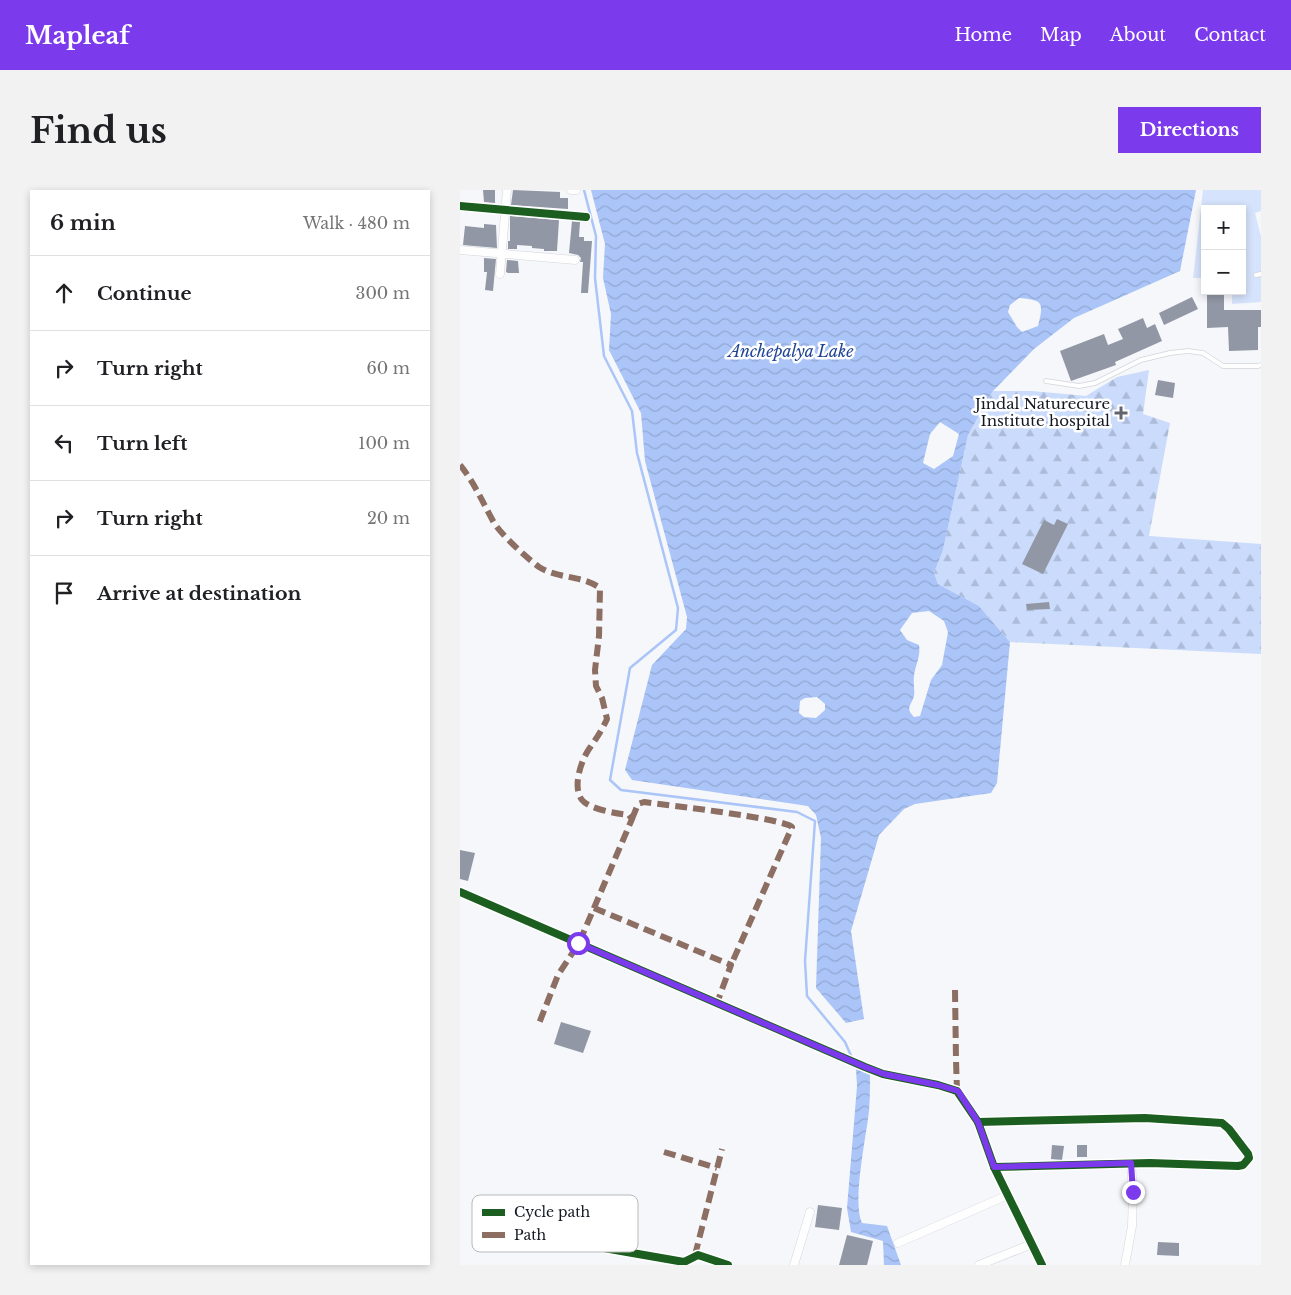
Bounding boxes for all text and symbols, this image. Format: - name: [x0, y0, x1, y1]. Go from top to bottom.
- text: Mapleaf: [25, 21, 130, 50]
- text: Home: [954, 24, 1012, 46]
- text: Map: [1040, 24, 1082, 46]
- text: About: [1110, 24, 1166, 46]
- text: Contact: [1194, 24, 1266, 46]
- button: Directions: [1118, 107, 1261, 153]
- text: Find us: [30, 109, 167, 152]
- map controls: [1201, 205, 1246, 295]
- button: +: [1201, 205, 1246, 250]
- text: 6 min: [50, 210, 116, 236]
- text: Walk · 480 m: [303, 213, 410, 233]
- button: −: [1201, 250, 1246, 295]
- icon: ahead: [50, 279, 78, 307]
- text: Continue: [97, 282, 192, 305]
- text: 300 m: [356, 283, 410, 303]
- water label: Anchepalya Lake: [726, 341, 854, 361]
- icon: right: [50, 354, 78, 382]
- text: Turn right: [97, 357, 203, 380]
- text: 60 m: [367, 358, 410, 378]
- place label: Jindal Naturecure Institute hospital: [973, 394, 1110, 430]
- marker: Jindal Naturecure Institute hospital: [1114, 406, 1128, 420]
- icon: left: [50, 429, 78, 457]
- text: Turn left: [97, 432, 188, 455]
- text: 100 m: [358, 433, 410, 453]
- icon: right: [50, 504, 78, 532]
- text: Turn right: [97, 507, 203, 530]
- text: 20 m: [367, 508, 410, 528]
- icon: arrive: [50, 579, 78, 607]
- text: Arrive at destination: [97, 582, 301, 605]
- route start: [567, 932, 590, 955]
- route end: [1122, 1181, 1145, 1204]
- legend: [472, 1195, 638, 1252]
- text: Cycle path: [514, 1203, 591, 1221]
- text: Path: [514, 1226, 546, 1244]

